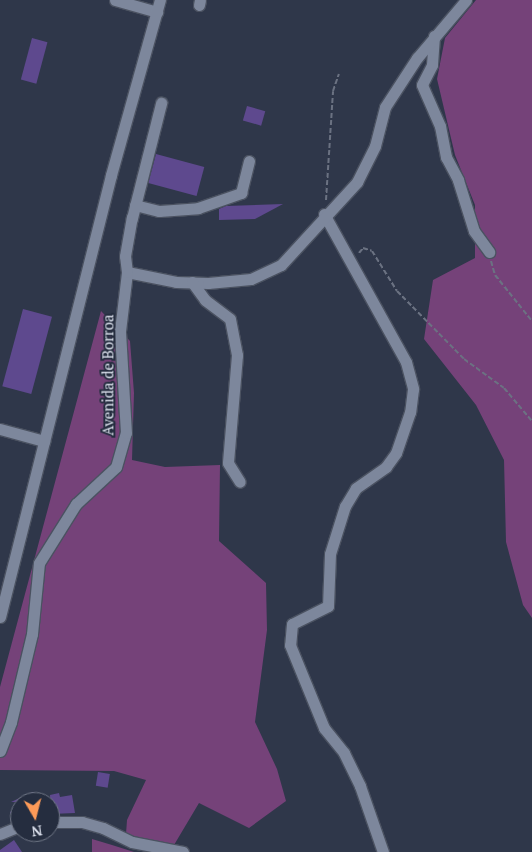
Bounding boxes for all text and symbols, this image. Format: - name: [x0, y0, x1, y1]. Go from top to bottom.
- street label: Avenida de Borroa: [99, 314, 117, 436]
- north arrow: [10, 792, 60, 842]
- text: N: [30, 821, 44, 842]

